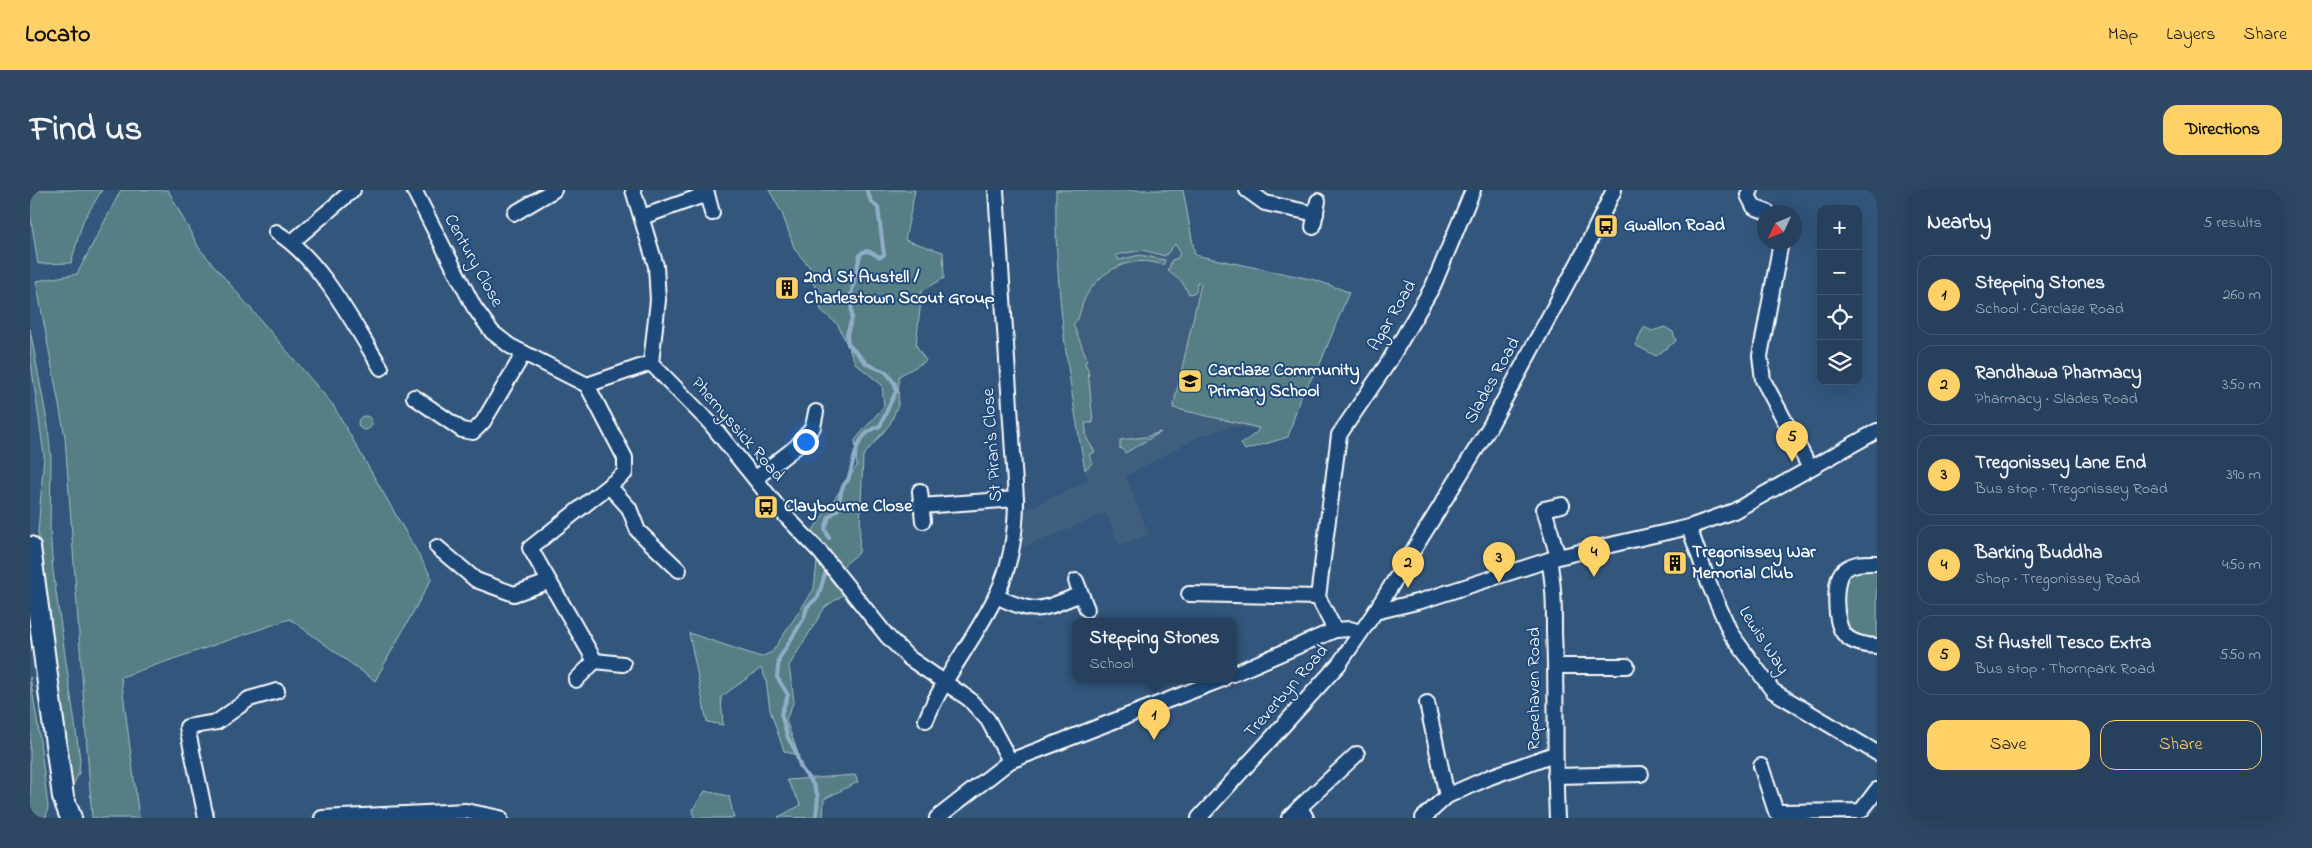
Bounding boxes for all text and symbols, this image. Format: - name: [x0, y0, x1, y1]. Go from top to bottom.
- text: Locato: [25, 18, 91, 53]
- text: Map: [2108, 22, 2138, 48]
- text: Layers: [2166, 22, 2216, 48]
- text: Share: [2244, 22, 2287, 48]
- text: Find us: [30, 105, 142, 156]
- button: Directions: [2163, 105, 2282, 155]
- north arrow: [1757, 205, 1802, 250]
- map controls: [1817, 205, 1862, 385]
- button: +: [1817, 205, 1862, 250]
- text: Nearby: [1927, 208, 1991, 238]
- street label: Century Close: [437, 210, 510, 313]
- text: 5 results: [2203, 211, 2262, 235]
- bus stop icon: Gwallon Road: [1593, 213, 1619, 239]
- place label: Gwallon Road: [1624, 213, 1726, 239]
- button: −: [1817, 250, 1862, 295]
- place label: 2nd St Austell / Charlestown Scout Group: [803, 265, 995, 312]
- text: Stepping Stones: [1975, 270, 2105, 297]
- building icon: 2nd St Austell / Charlestown Scout Group: [774, 275, 800, 301]
- street label: Agar Road: [1362, 276, 1425, 357]
- text: 1: [1941, 283, 1947, 307]
- text: 260 m: [2223, 283, 2261, 307]
- button: locate: [1817, 295, 1862, 340]
- text: School · Carclaze Road: [1975, 297, 2124, 321]
- street label: Slades Road: [1459, 333, 1527, 429]
- button: layers: [1817, 340, 1862, 385]
- place label: Carclaze Community Primary School: [1208, 358, 1360, 406]
- text: Randhawa Pharmacy: [1975, 360, 2142, 387]
- school or university icon: Carclaze Community Primary School: [1177, 368, 1203, 394]
- street label: Phernyssick Road: [684, 372, 790, 488]
- text: 2: [1940, 373, 1948, 397]
- text: 350 m: [2222, 373, 2261, 397]
- street label: St Piran's Close: [976, 386, 1010, 503]
- text: Pharmacy · Slades Road: [1975, 387, 2138, 411]
- pin: 5: [1776, 421, 1808, 462]
- your location: [793, 429, 819, 455]
- text: Tregonissey Lane End: [1975, 450, 2146, 477]
- text: 3: [1941, 463, 1947, 487]
- text: 390 m: [2226, 463, 2261, 487]
- text: Bus stop · Tregonissey Road: [1975, 477, 2168, 501]
- bus stop icon: Claybourne Close: [753, 494, 779, 520]
- place label: Claybourne Close: [784, 494, 913, 521]
- pin: 4: [1578, 536, 1610, 577]
- place label: Tregonissey War Memorial Club: [1692, 540, 1816, 587]
- text: Barking Buddha: [1975, 540, 2103, 567]
- pin: 3: [1483, 542, 1515, 583]
- pin: 2: [1392, 547, 1424, 588]
- building icon: Tregonissey War Memorial Club: [1662, 550, 1688, 576]
- text: 4: [1941, 553, 1947, 577]
- text: 450 m: [2222, 553, 2261, 577]
- text: Shop · Tregonissey Road: [1975, 567, 2140, 591]
- street label: Lewis Way: [1731, 602, 1795, 680]
- popup: [1072, 618, 1237, 683]
- text: Stepping Stones: [1090, 625, 1219, 652]
- street label: Ropehaven Road: [1522, 627, 1548, 751]
- text: St Austell Tesco Extra: [1975, 630, 2151, 657]
- street label: Treverbyn Road: [1239, 639, 1335, 745]
- text: 5: [1939, 643, 1949, 667]
- text: 550 m: [2219, 643, 2261, 667]
- text: School: [1090, 652, 1133, 676]
- text: Bus stop · Thornpark Road: [1975, 657, 2155, 681]
- pin: 1: [1138, 699, 1170, 740]
- button: Save: [1927, 720, 2090, 770]
- button: Share: [2100, 720, 2262, 770]

